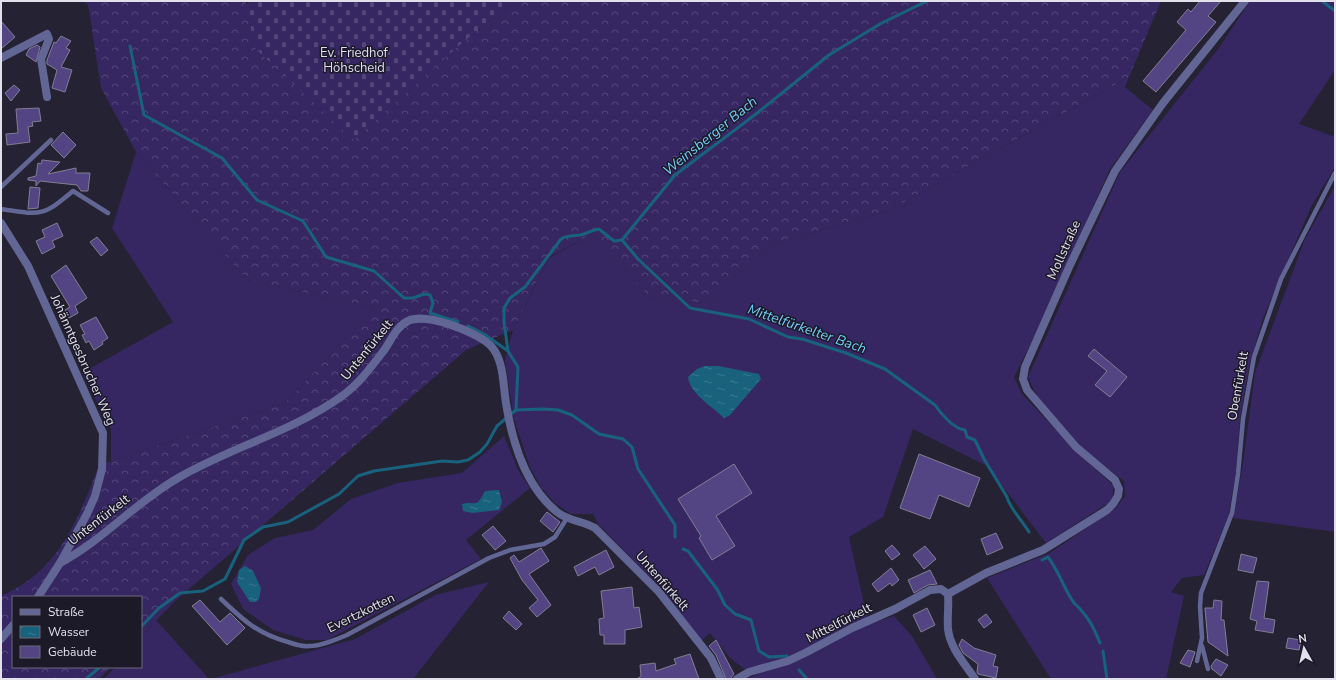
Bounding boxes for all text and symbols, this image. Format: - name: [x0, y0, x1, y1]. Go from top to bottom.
- park label: Ev. Friedhof Höhscheid: [320, 44, 389, 77]
- water label: Weinsberger Bach: [659, 92, 761, 180]
- street label: Mollstraße: [1043, 217, 1085, 282]
- street label: Johänntgesbrucher Weg: [46, 291, 120, 428]
- water label: Mittelfürkelter Bach: [745, 300, 869, 358]
- street label: Untenfürkelt: [337, 315, 397, 384]
- street label: Obenfürkelt: [1223, 350, 1253, 422]
- street label: Untenfürkelt: [65, 490, 134, 550]
- street label: Untenfürkelt: [631, 547, 693, 615]
- street label: Evertzkotten: [324, 589, 398, 637]
- legend: [12, 596, 142, 668]
- street label: Mittelfürkelt: [803, 599, 875, 647]
- text: Straße: [48, 604, 84, 620]
- text: Wasser: [48, 624, 90, 640]
- north arrow: [1284, 628, 1324, 668]
- text: N: [1298, 631, 1308, 647]
- text: Gebäude: [48, 644, 97, 660]

